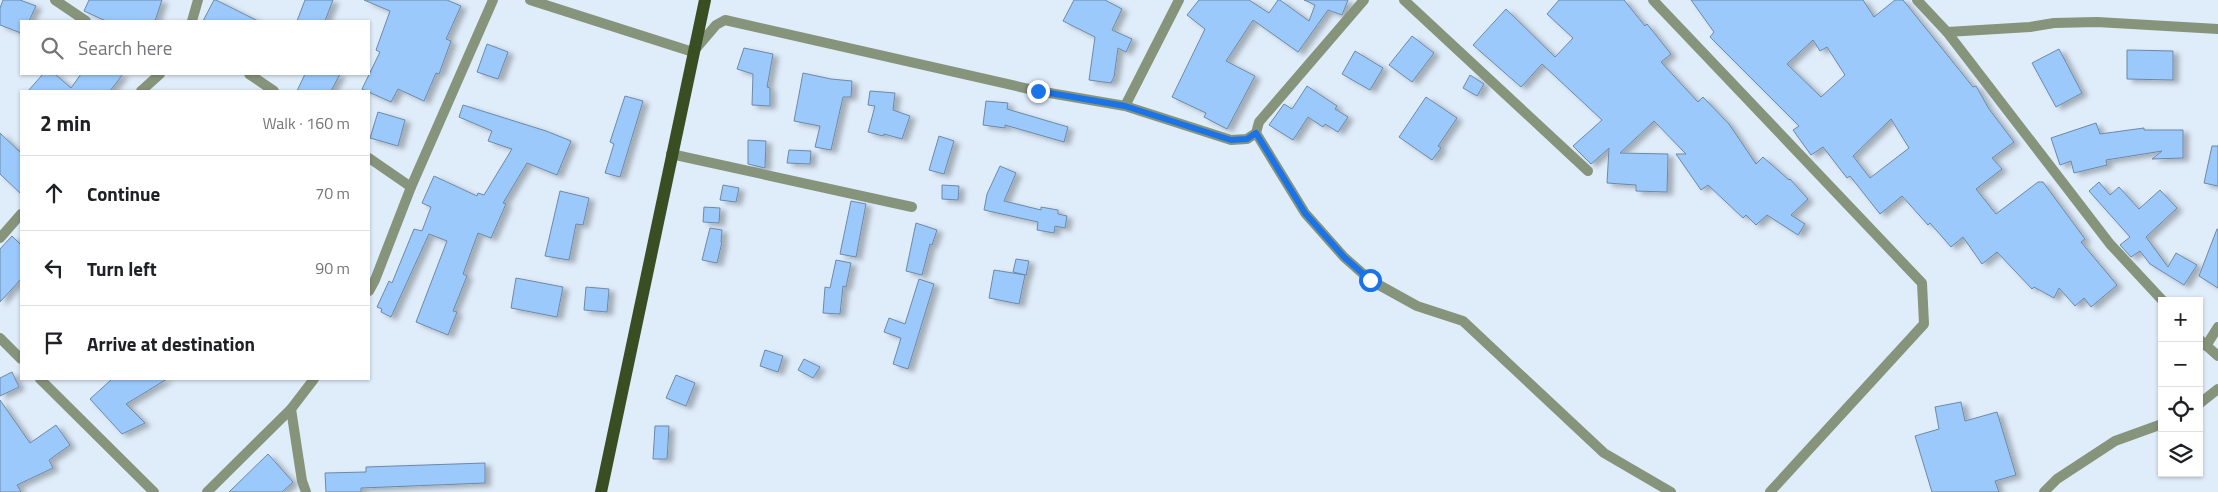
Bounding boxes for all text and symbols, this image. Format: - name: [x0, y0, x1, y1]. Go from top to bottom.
- search box: [20, 20, 370, 75]
- text: Search here: [78, 33, 172, 62]
- icon: search: [38, 34, 66, 62]
- route end: [1027, 80, 1050, 103]
- text: 2 min: [40, 107, 91, 139]
- text: Walk · 160 m: [262, 111, 350, 135]
- icon: ahead: [40, 179, 68, 207]
- text: Continue: [87, 179, 160, 208]
- text: 70 m: [315, 181, 350, 205]
- icon: left: [40, 254, 68, 282]
- text: Turn left: [87, 254, 157, 283]
- text: 90 m: [315, 256, 350, 280]
- route start: [1359, 269, 1382, 292]
- map controls: [2158, 297, 2203, 477]
- button: +: [2158, 297, 2203, 342]
- icon: arrive: [40, 329, 68, 357]
- text: Arrive at destination: [87, 329, 255, 358]
- button: −: [2158, 342, 2203, 387]
- button: locate: [2158, 387, 2203, 432]
- button: layers: [2158, 432, 2203, 477]

